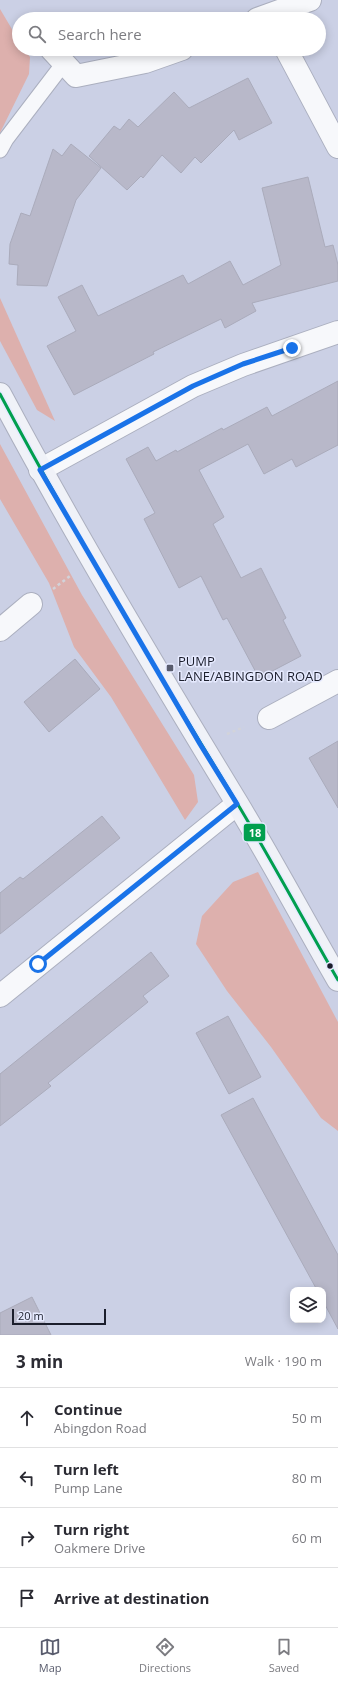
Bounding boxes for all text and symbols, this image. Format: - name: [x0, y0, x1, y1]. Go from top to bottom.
- search box: [12, 12, 326, 56]
- icon: search: [26, 23, 48, 45]
- text: Search here: [58, 24, 142, 44]
- route end: [283, 339, 301, 357]
- place label: PUMP LANE/ABINGDON ROAD: [178, 652, 323, 685]
- marker: PUMP LANE/ABINGDON ROAD: [165, 663, 175, 673]
- line badge: 18: [243, 823, 266, 842]
- text: 18: [249, 825, 261, 840]
- route start: [29, 955, 47, 973]
- unlabelled marker: [325, 961, 335, 971]
- map controls: [290, 1287, 326, 1323]
- button: layers: [290, 1287, 326, 1323]
- scale bar: [12, 1307, 106, 1326]
- text: 20 m: [18, 1308, 44, 1323]
- text: 3 min: [16, 1350, 63, 1373]
- text: Walk · 190 m: [245, 1352, 322, 1370]
- text: Continue: [54, 1399, 122, 1419]
- icon: ahead: [16, 1407, 38, 1429]
- text: 50 m: [292, 1409, 322, 1427]
- text: Abingdon Road: [54, 1419, 147, 1437]
- text: Turn left: [54, 1459, 119, 1479]
- icon: left: [16, 1467, 38, 1489]
- text: 80 m: [292, 1469, 322, 1487]
- text: Pump Lane: [54, 1479, 122, 1497]
- text: Turn right: [54, 1519, 129, 1539]
- icon: right: [16, 1527, 38, 1549]
- text: 60 m: [292, 1529, 322, 1547]
- text: Oakmere Drive: [54, 1539, 145, 1557]
- icon: arrive: [16, 1587, 38, 1609]
- text: Arrive at destination: [54, 1588, 209, 1608]
- tab: Map: [39, 1636, 62, 1675]
- tab: Directions: [139, 1636, 191, 1675]
- tab: Saved: [269, 1636, 299, 1675]

